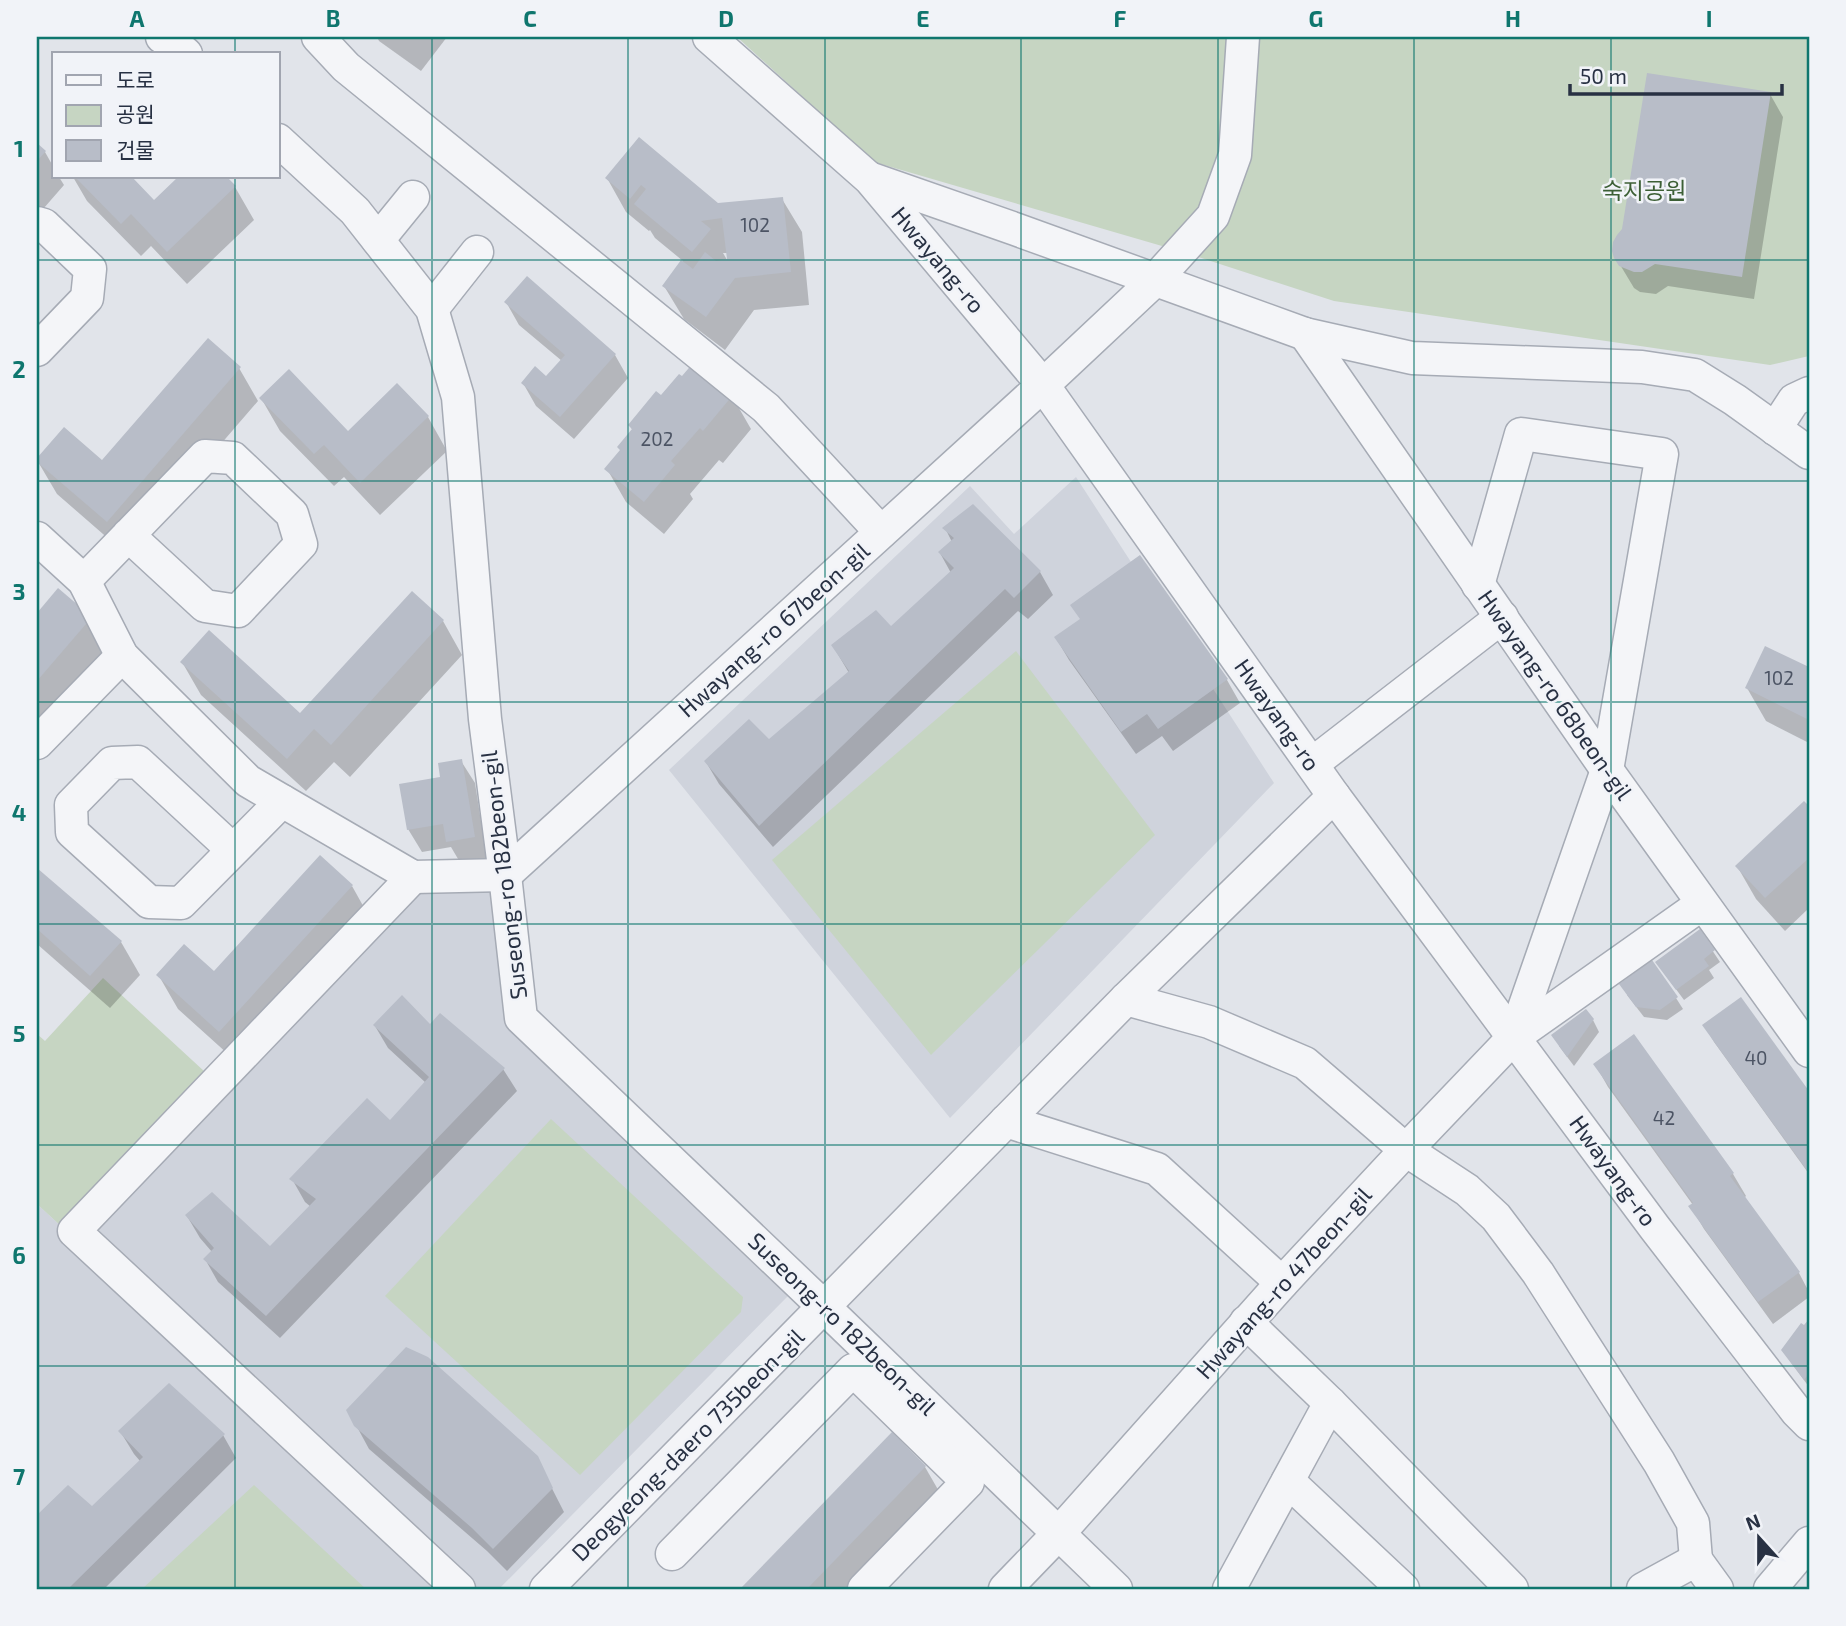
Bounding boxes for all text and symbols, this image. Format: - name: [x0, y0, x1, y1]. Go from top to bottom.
- text: A: [129, 4, 145, 32]
- text: B: [326, 4, 340, 32]
- text: C: [523, 4, 537, 32]
- text: D: [718, 4, 734, 32]
- text: E: [916, 4, 930, 32]
- text: F: [1114, 4, 1127, 32]
- text: G: [1309, 4, 1323, 32]
- text: H: [1505, 4, 1521, 32]
- text: I: [1706, 4, 1712, 32]
- legend: [52, 52, 280, 178]
- scale bar: [1570, 52, 1781, 96]
- text: 50 m: [1580, 63, 1627, 88]
- text: 도로: [116, 67, 155, 92]
- text: 공원: [116, 101, 155, 126]
- text: 1: [14, 134, 24, 162]
- text: 건물: [116, 137, 155, 162]
- park label: 숙지공원: [1602, 176, 1686, 204]
- street label: Hwayang-ro: [886, 201, 991, 318]
- house number: 102: [740, 213, 770, 236]
- text: 2: [12, 355, 26, 383]
- house number: 202: [641, 427, 673, 450]
- street label: Hwayang-ro 67beon-gil: [672, 536, 875, 723]
- text: 3: [12, 577, 26, 605]
- street label: Hwayang-ro 68beon-gil: [1473, 584, 1639, 805]
- street label: Hwayang-ro: [1229, 653, 1327, 776]
- house number: 102: [1764, 666, 1794, 689]
- street label: Suseong-ro 182beon-gil: [474, 749, 532, 1001]
- text: 4: [12, 798, 26, 826]
- text: 5: [13, 1019, 25, 1047]
- house number: 40: [1744, 1046, 1768, 1069]
- house number: 42: [1653, 1106, 1675, 1129]
- street label: Hwayang-ro: [1564, 1110, 1663, 1231]
- street label: Hwayang-ro 47beon-gil: [1190, 1180, 1377, 1384]
- street label: Suseong-ro 182beon-gil: [743, 1226, 943, 1420]
- text: 6: [12, 1241, 26, 1269]
- street label: Deogyeong-daero 735beon-gil: [565, 1322, 809, 1566]
- text: 7: [13, 1462, 25, 1490]
- north arrow: [1724, 1504, 1794, 1574]
- text: N: [1742, 1508, 1763, 1535]

